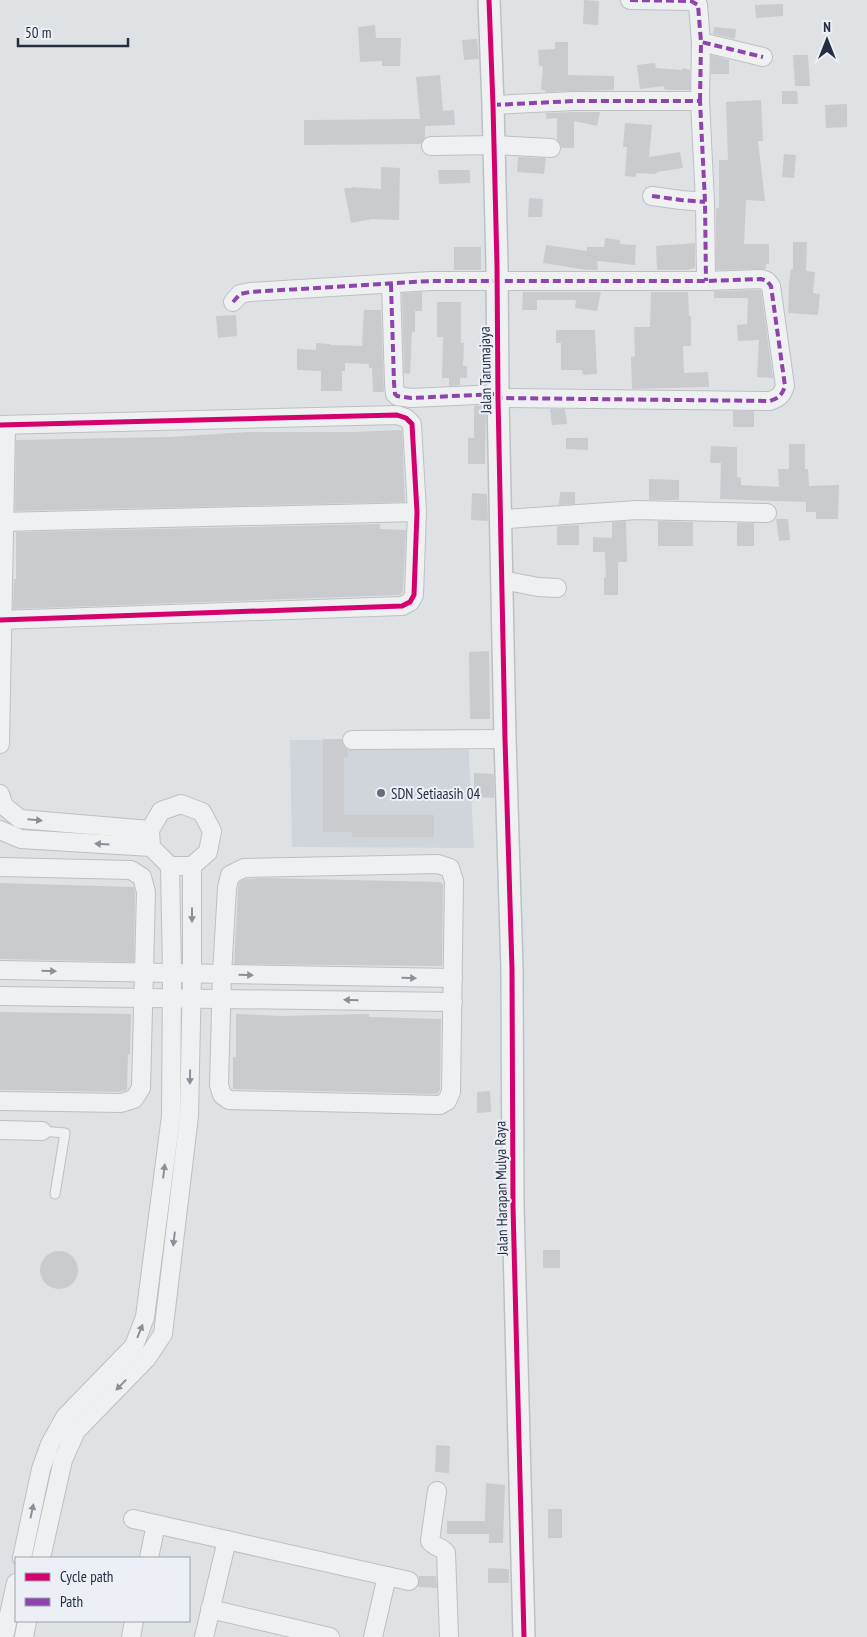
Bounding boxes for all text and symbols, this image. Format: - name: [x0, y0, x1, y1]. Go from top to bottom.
- scale bar: [18, 15, 128, 47]
- north arrow: [802, 15, 852, 65]
- text: N: [823, 18, 831, 36]
- text: 50 m: [25, 23, 51, 42]
- street label: Jalan Tarumajaya: [475, 326, 495, 415]
- place label: SDN Setiaasih 04: [391, 784, 480, 803]
- marker: SDN Setiaasih 04: [375, 787, 387, 799]
- one-way arrow: [27, 816, 43, 824]
- one-way arrow: [94, 840, 110, 848]
- one-way arrow: [188, 907, 196, 923]
- one-way arrow: [41, 967, 57, 975]
- one-way arrow: [238, 971, 254, 979]
- one-way arrow: [401, 974, 417, 982]
- one-way arrow: [343, 996, 359, 1004]
- one-way arrow: [186, 1069, 194, 1085]
- street label: Jalan Harapan Mulya Raya: [490, 1121, 512, 1256]
- one-way arrow: [160, 1162, 168, 1178]
- one-way arrow: [170, 1231, 178, 1247]
- one-way arrow: [136, 1324, 144, 1338]
- one-way arrow: [115, 1379, 127, 1391]
- one-way arrow: [28, 1503, 36, 1518]
- legend: [15, 1557, 190, 1622]
- text: Cycle path: [60, 1567, 113, 1586]
- text: Path: [60, 1592, 83, 1611]

